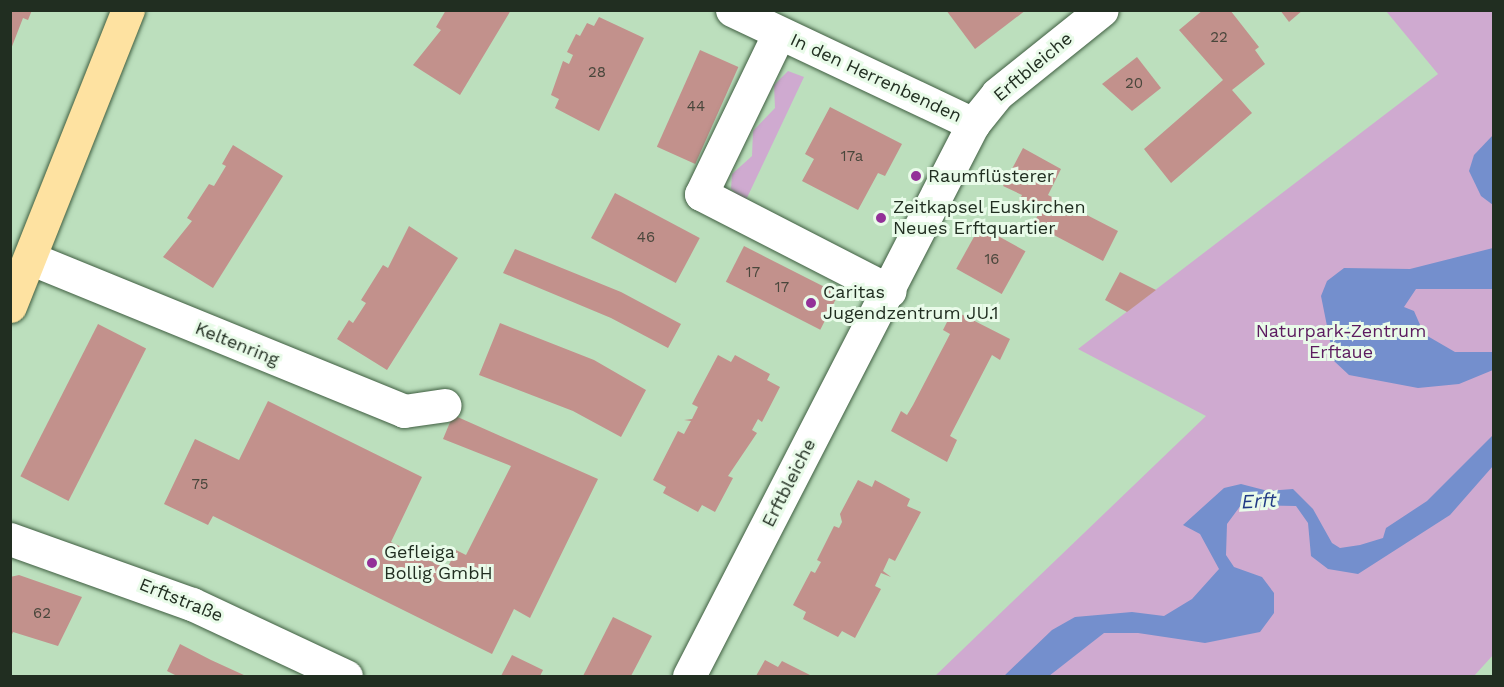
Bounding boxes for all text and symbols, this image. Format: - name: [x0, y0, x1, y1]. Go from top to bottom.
- street label: Erftbleiche: [989, 28, 1077, 106]
- street label: In den Herrenbenden: [787, 29, 965, 127]
- house number: 22: [1210, 29, 1228, 47]
- house number: 28: [588, 64, 606, 82]
- house number: 20: [1125, 75, 1143, 93]
- house number: 44: [687, 98, 705, 116]
- house number: 17a: [841, 148, 863, 166]
- place label: Raumflüsterer: [928, 165, 1054, 187]
- marker: Raumflüsterer: [909, 169, 923, 183]
- place label: Zeitkapsel Euskirchen Neues Erftquartier: [893, 197, 1086, 240]
- marker: Zeitkapsel Euskirchen Neues Erftquartier: [874, 211, 888, 225]
- house number: 46: [637, 229, 655, 247]
- house number: 16: [985, 251, 999, 269]
- house number: 17: [746, 264, 760, 282]
- house number: 17: [775, 279, 789, 297]
- place label: Caritas Jugendzentrum JU.1: [823, 282, 999, 324]
- marker: Caritas Jugendzentrum JU.1: [804, 296, 818, 310]
- street label: Keltenring: [192, 317, 282, 371]
- park label: Naturpark-Zentrum Erftaue: [1256, 321, 1426, 364]
- street label: Erftbleiche: [758, 435, 820, 531]
- house number: 75: [191, 476, 209, 494]
- water label: Erft: [1241, 488, 1277, 514]
- place label: Gefleiga Bollig GmbH: [384, 542, 493, 584]
- marker: Gefleiga Bollig GmbH: [365, 556, 379, 570]
- street label: Erftstraße: [136, 573, 226, 627]
- house number: 62: [33, 605, 51, 623]

